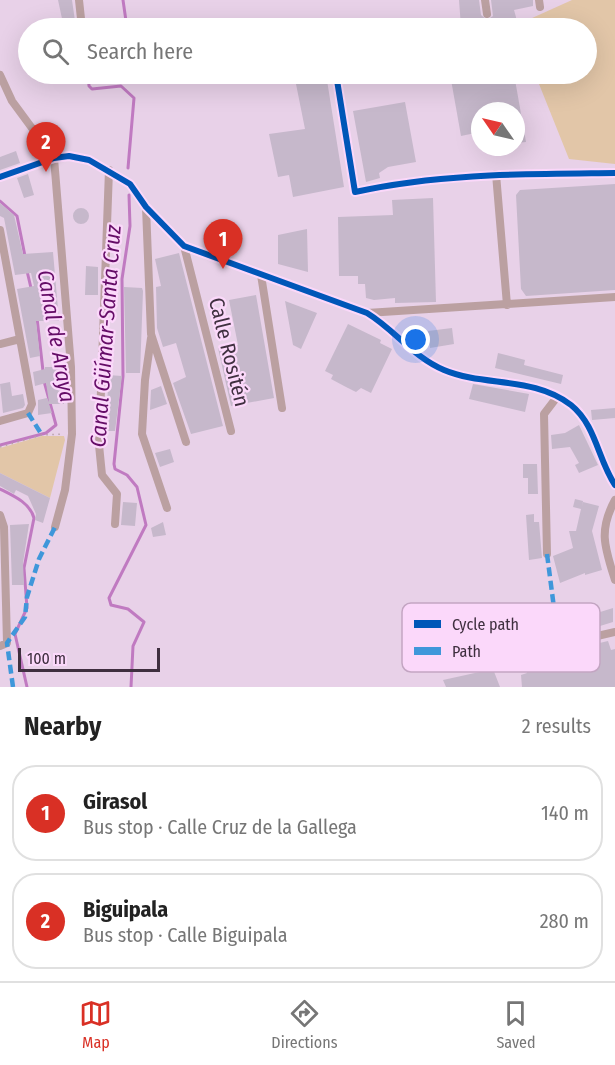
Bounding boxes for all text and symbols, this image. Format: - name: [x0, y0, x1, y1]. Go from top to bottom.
- search box: [18, 18, 597, 84]
- icon: search: [39, 35, 72, 68]
- text: Search here: [87, 38, 193, 65]
- north arrow: [471, 102, 525, 156]
- pin: 2: [26, 122, 66, 172]
- pin: 1: [204, 220, 242, 269]
- water label: Canal Güímar-Santa Cruz: [84, 224, 127, 448]
- water label: Canal de Araya: [32, 268, 81, 404]
- street label: Calle Rositén: [203, 295, 255, 409]
- your location: [401, 325, 430, 354]
- legend: [402, 603, 600, 672]
- text: Cycle path: [452, 615, 519, 634]
- text: Path: [452, 642, 481, 661]
- scale bar: [18, 645, 160, 672]
- text: 100 m: [27, 649, 66, 668]
- text: Nearby: [24, 711, 101, 742]
- text: 2 results: [522, 714, 591, 738]
- text: Girasol: [83, 788, 147, 815]
- text: 1: [41, 801, 50, 825]
- text: 140 m: [541, 801, 589, 825]
- text: Bus stop · Calle Cruz de la Gallega: [83, 815, 357, 839]
- text: Biguipala: [83, 896, 168, 923]
- text: 2: [41, 909, 50, 933]
- text: 280 m: [540, 909, 589, 933]
- text: Bus stop · Calle Biguipala: [83, 923, 288, 947]
- tab: Map: [79, 997, 112, 1052]
- tab: Directions: [271, 997, 338, 1052]
- tab: Saved: [496, 997, 536, 1052]

